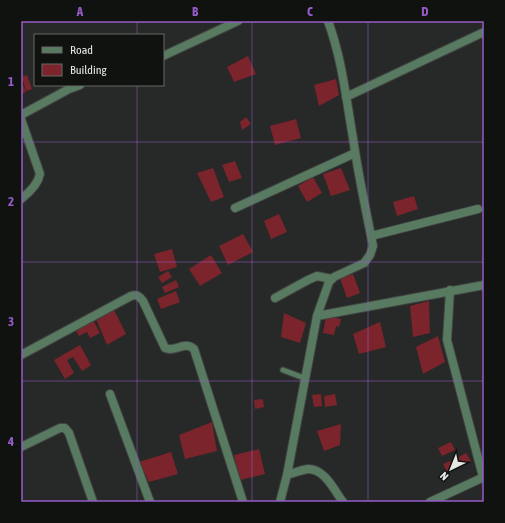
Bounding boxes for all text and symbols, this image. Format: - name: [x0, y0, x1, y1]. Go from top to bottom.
- text: A: [76, 4, 84, 19]
- text: B: [192, 4, 199, 19]
- text: C: [307, 4, 313, 19]
- text: D: [421, 4, 429, 19]
- legend: [34, 34, 164, 86]
- text: Road: [70, 43, 93, 57]
- text: Building: [70, 63, 108, 77]
- text: 1: [8, 74, 14, 89]
- text: 2: [8, 194, 14, 209]
- text: 3: [8, 314, 14, 329]
- text: 4: [7, 434, 14, 449]
- north arrow: [431, 449, 471, 489]
- text: N: [438, 470, 451, 483]

